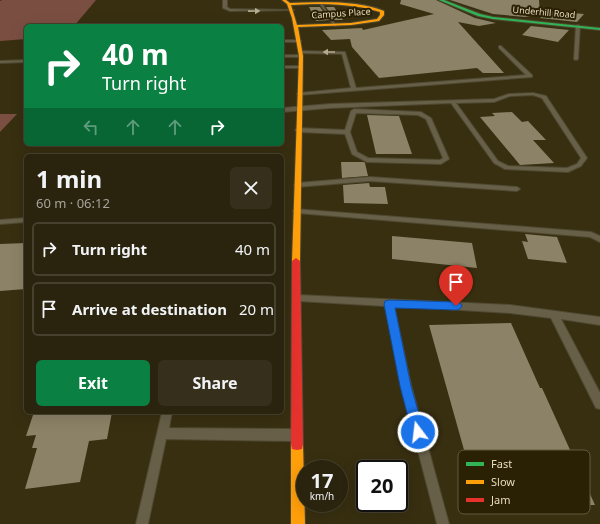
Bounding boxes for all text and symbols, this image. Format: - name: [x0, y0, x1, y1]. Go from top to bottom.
- street label: Underhill Road: [512, 3, 576, 21]
- street label: Campus Place: [311, 4, 371, 22]
- one-way arrow: [248, 8, 261, 14]
- text: 40 m: [102, 35, 169, 73]
- icon: right: [36, 40, 88, 92]
- one-way arrow: [322, 49, 335, 55]
- text: Turn right: [102, 71, 186, 95]
- icon: left: [80, 116, 102, 138]
- icon: ahead: [122, 116, 144, 138]
- icon: ahead: [164, 116, 186, 138]
- icon: right: [206, 116, 228, 138]
- text: 1 min: [36, 162, 102, 195]
- button: close: [230, 167, 272, 209]
- text: 60 m · 06:12: [36, 194, 110, 212]
- icon: right: [38, 238, 60, 260]
- text: Turn right: [72, 239, 147, 259]
- text: 40 m: [235, 239, 270, 259]
- pin: [439, 265, 473, 306]
- icon: arrive: [445, 271, 467, 293]
- icon: arrive: [38, 298, 60, 320]
- text: Arrive at destination: [72, 299, 227, 319]
- text: 20 m: [239, 299, 274, 319]
- button: Exit: [36, 360, 150, 406]
- button: Share: [158, 360, 272, 406]
- position arrow: [397, 411, 439, 453]
- legend: [458, 450, 590, 514]
- text: Fast: [491, 456, 512, 471]
- speed limit sign: 20: [356, 460, 408, 512]
- text: 17: [311, 467, 333, 494]
- text: Slow: [491, 474, 515, 489]
- text: km/h: [310, 489, 334, 503]
- text: Jam: [490, 492, 510, 507]

